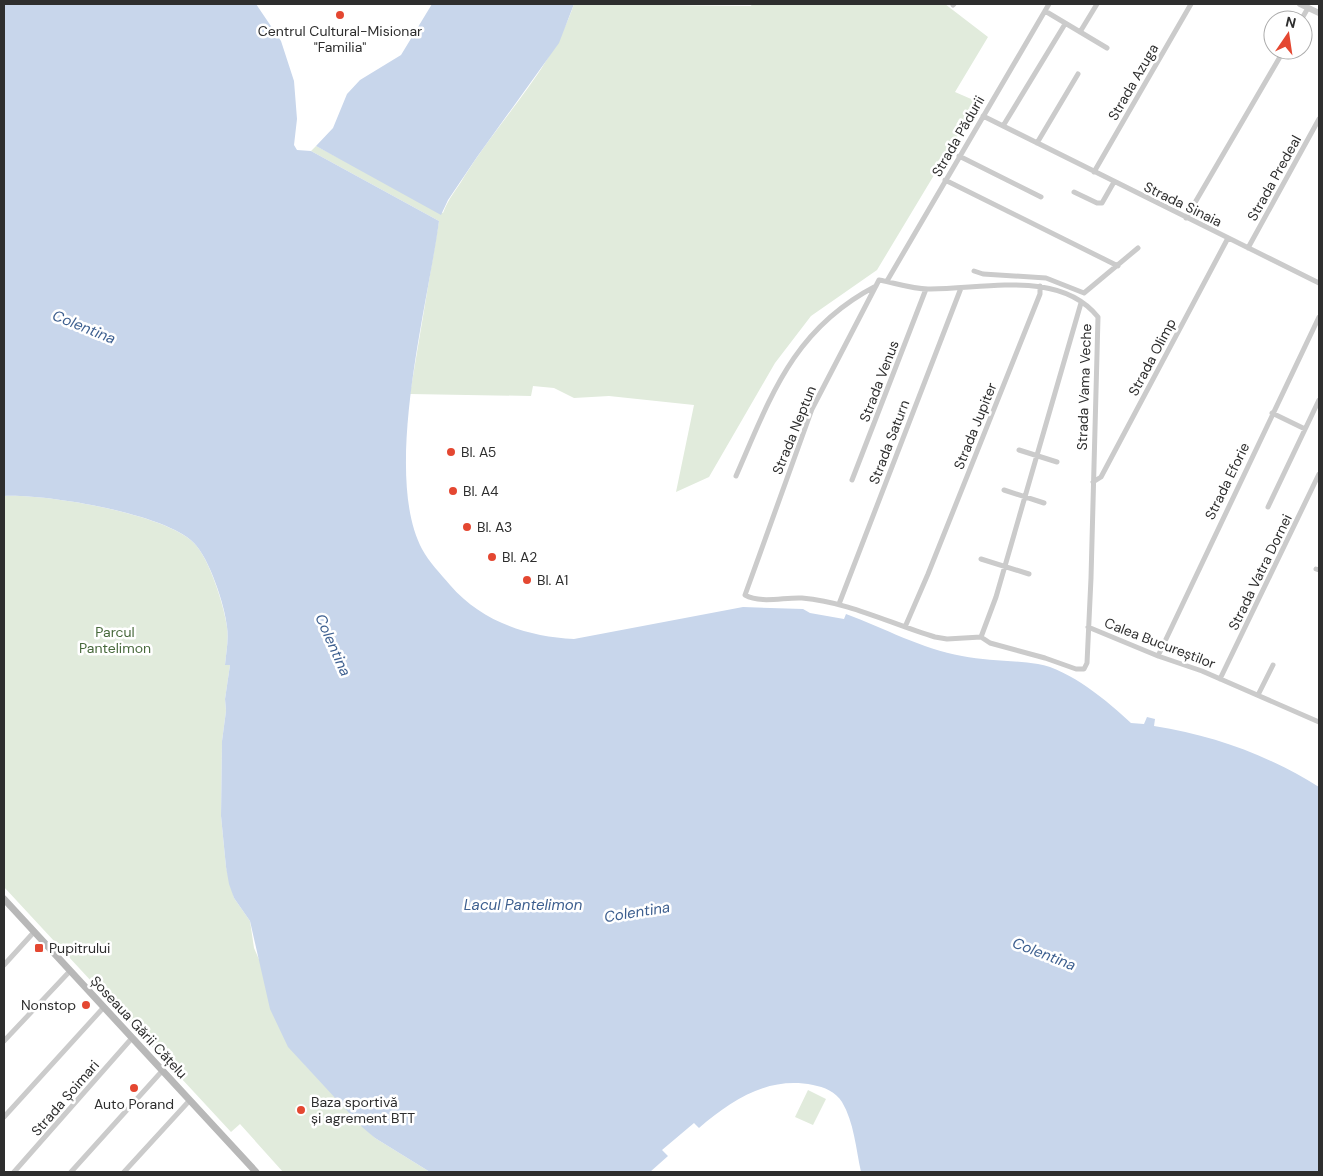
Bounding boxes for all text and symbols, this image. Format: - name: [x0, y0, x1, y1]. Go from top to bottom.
- marker: Centrul Cultural-Misionar "Familia": [334, 9, 346, 21]
- north arrow: [1263, 10, 1313, 60]
- text: N: [1284, 12, 1298, 32]
- place label: Centrul Cultural-Misionar "Familia": [258, 22, 422, 56]
- street label: Strada Azuga: [1104, 40, 1162, 124]
- street label: Strada Pădurii: [928, 92, 988, 180]
- street label: Strada Predeal: [1243, 132, 1305, 224]
- street label: Strada Sinaia: [1141, 177, 1225, 231]
- water label: Colentina: [49, 305, 119, 349]
- street label: Strada Olimp: [1124, 315, 1180, 399]
- street label: Strada Vama Veche: [1073, 323, 1095, 451]
- street label: Strada Venus: [855, 338, 903, 424]
- street label: Strada Jupiter: [949, 380, 1001, 472]
- street label: Strada Neptun: [768, 383, 820, 477]
- street label: Strada Saturn: [865, 397, 913, 487]
- street label: Strada Eforie: [1201, 439, 1253, 523]
- place label: Bl. A5: [461, 443, 496, 461]
- marker: Bl. A5: [445, 446, 457, 458]
- place label: Bl. A4: [463, 482, 499, 500]
- marker: Bl. A4: [447, 485, 459, 497]
- street label: Strada Vatra Dornei: [1224, 511, 1296, 633]
- place label: Bl. A3: [477, 518, 512, 536]
- marker: Bl. A3: [461, 521, 473, 533]
- place label: Bl. A2: [502, 548, 537, 566]
- marker: Bl. A2: [486, 551, 498, 563]
- place label: Bl. A1: [537, 571, 568, 589]
- marker: Bl. A1: [521, 574, 533, 586]
- water label: Colentina: [310, 611, 356, 679]
- street label: Calea Bucureștilor: [1102, 614, 1218, 672]
- park label: Parcul Pantelimon: [79, 623, 151, 657]
- water label: Lacul Pantelimon: [464, 895, 583, 915]
- water label: Colentina: [603, 897, 671, 927]
- water label: Colentina: [1009, 933, 1079, 975]
- place label: Pupitrului: [49, 939, 110, 957]
- marker: Pupitrului: [33, 942, 45, 954]
- street label: Șoseaua Gării Cățelu: [87, 972, 191, 1082]
- place label: Nonstop: [21, 996, 76, 1014]
- marker: Nonstop: [80, 999, 92, 1011]
- street label: Strada Șoimari: [27, 1056, 103, 1140]
- marker: Auto Porand: [128, 1082, 140, 1094]
- place label: Baza sportivă și agrement BTT: [311, 1093, 415, 1127]
- place label: Auto Porand: [94, 1095, 174, 1113]
- marker: Baza sportivă și agrement BTT: [295, 1104, 307, 1116]

